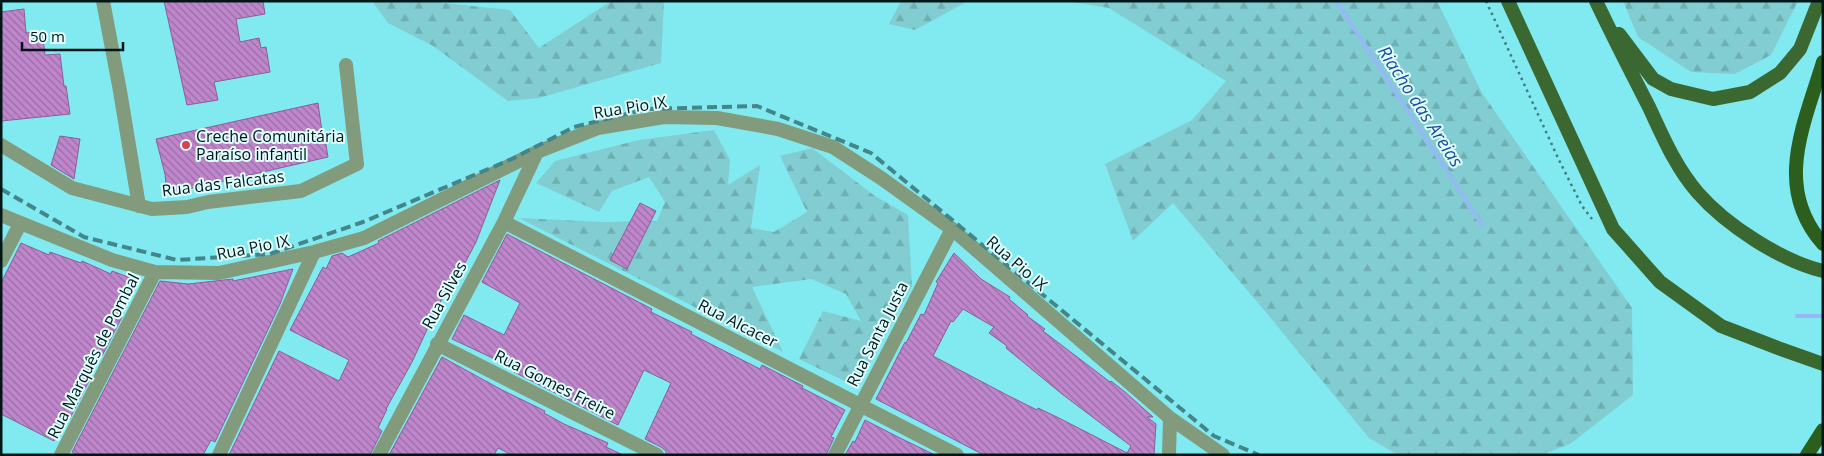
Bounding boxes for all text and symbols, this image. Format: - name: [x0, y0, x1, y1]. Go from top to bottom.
- scale bar: [22, 20, 124, 52]
- text: 50 m: [30, 26, 65, 46]
- water label: Riacho das Areias: [1373, 41, 1469, 171]
- street label: Rua Pio IX: [592, 90, 669, 124]
- place label: Creche Comunitária Paraíso infantil: [196, 125, 344, 165]
- marker: Creche Comunitária Paraíso infantil: [180, 139, 192, 151]
- street label: Rua das Falcatas: [161, 165, 285, 201]
- street label: Rua Pio IX: [215, 229, 292, 265]
- street label: Rua Pio IX: [982, 230, 1053, 296]
- street label: Rua Silves: [416, 257, 472, 333]
- street label: Rua Marquês de Pombal: [42, 270, 144, 442]
- street label: Rua Santa Justa: [841, 278, 913, 390]
- street label: Rua Alcacer: [694, 294, 782, 353]
- street label: Rua Gomes Freire: [491, 344, 619, 424]

